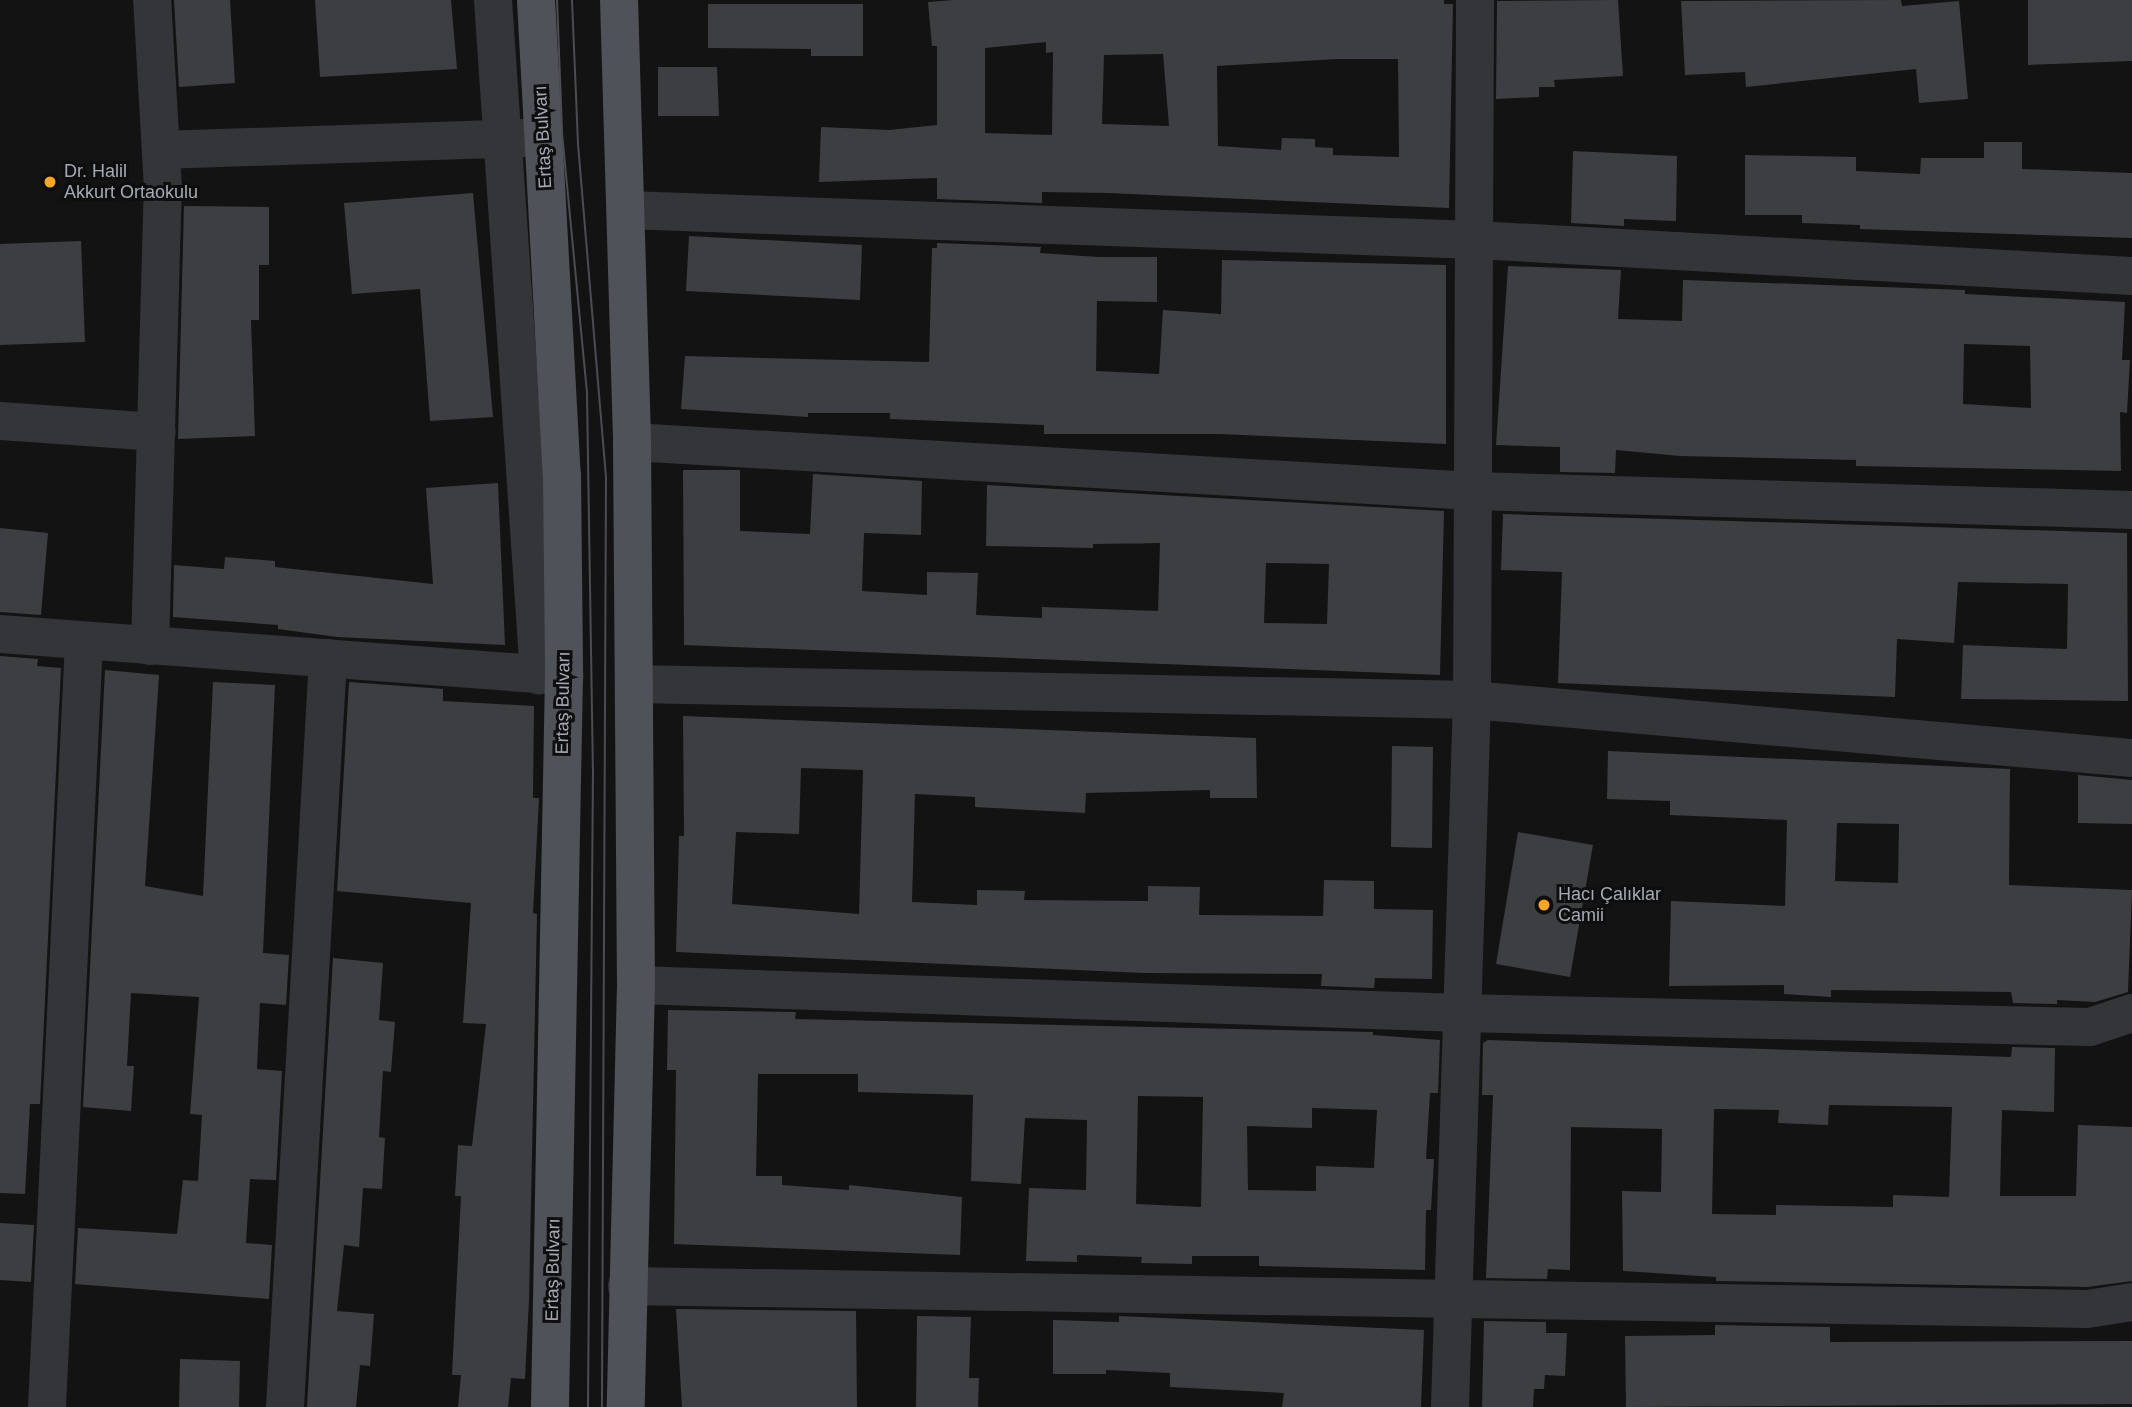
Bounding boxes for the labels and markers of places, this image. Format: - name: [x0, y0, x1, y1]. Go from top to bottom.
- place label: Dr. Halil Akkurt Ortaokulu: [64, 161, 198, 204]
- marker: Dr. Halil Akkurt Ortaokulu: [42, 174, 58, 190]
- place label: Hacı Çalıklar Camii: [1558, 884, 1661, 926]
- marker: Hacı Çalıklar Camii: [1536, 897, 1552, 913]

